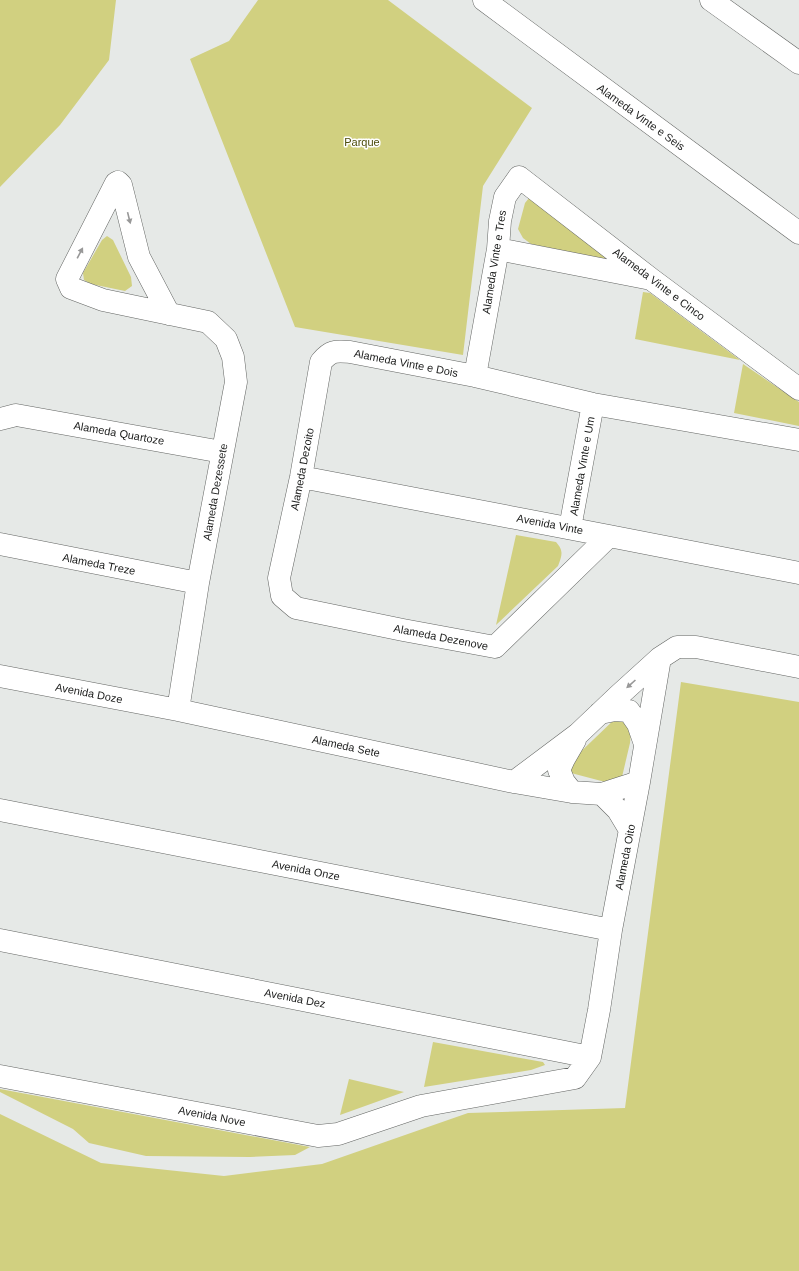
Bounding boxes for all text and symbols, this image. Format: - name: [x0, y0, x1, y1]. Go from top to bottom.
- street label: Alameda Vinte e Seis: [595, 81, 687, 153]
- park label: Parque: [344, 136, 380, 148]
- street label: Alameda Vinte e Tres: [480, 209, 508, 315]
- one-way arrow: [126, 213, 132, 225]
- street label: Alameda Vinte e Cinco: [611, 246, 707, 322]
- one-way arrow: [77, 247, 83, 259]
- street label: Alameda Vinte e Dois: [353, 347, 459, 379]
- street label: Alameda Vinte e Um: [567, 415, 597, 517]
- street label: Alameda Quartoze: [73, 419, 165, 447]
- street label: Alameda Dezoito: [288, 427, 316, 511]
- street label: Alameda Dezessete: [201, 442, 229, 542]
- street label: Avenida Vinte: [516, 512, 584, 536]
- street label: Alameda Treze: [62, 551, 136, 577]
- street label: Alameda Dezenove: [393, 622, 489, 652]
- one-way arrow: [626, 679, 636, 689]
- street label: Avenida Doze: [54, 681, 124, 705]
- street label: Alameda Sete: [311, 733, 381, 759]
- street label: Alameda Oito: [613, 823, 637, 891]
- street label: Avenida Onze: [271, 858, 341, 882]
- street label: Avenida Dez: [263, 986, 327, 1010]
- street label: Avenida Nove: [177, 1104, 247, 1128]

